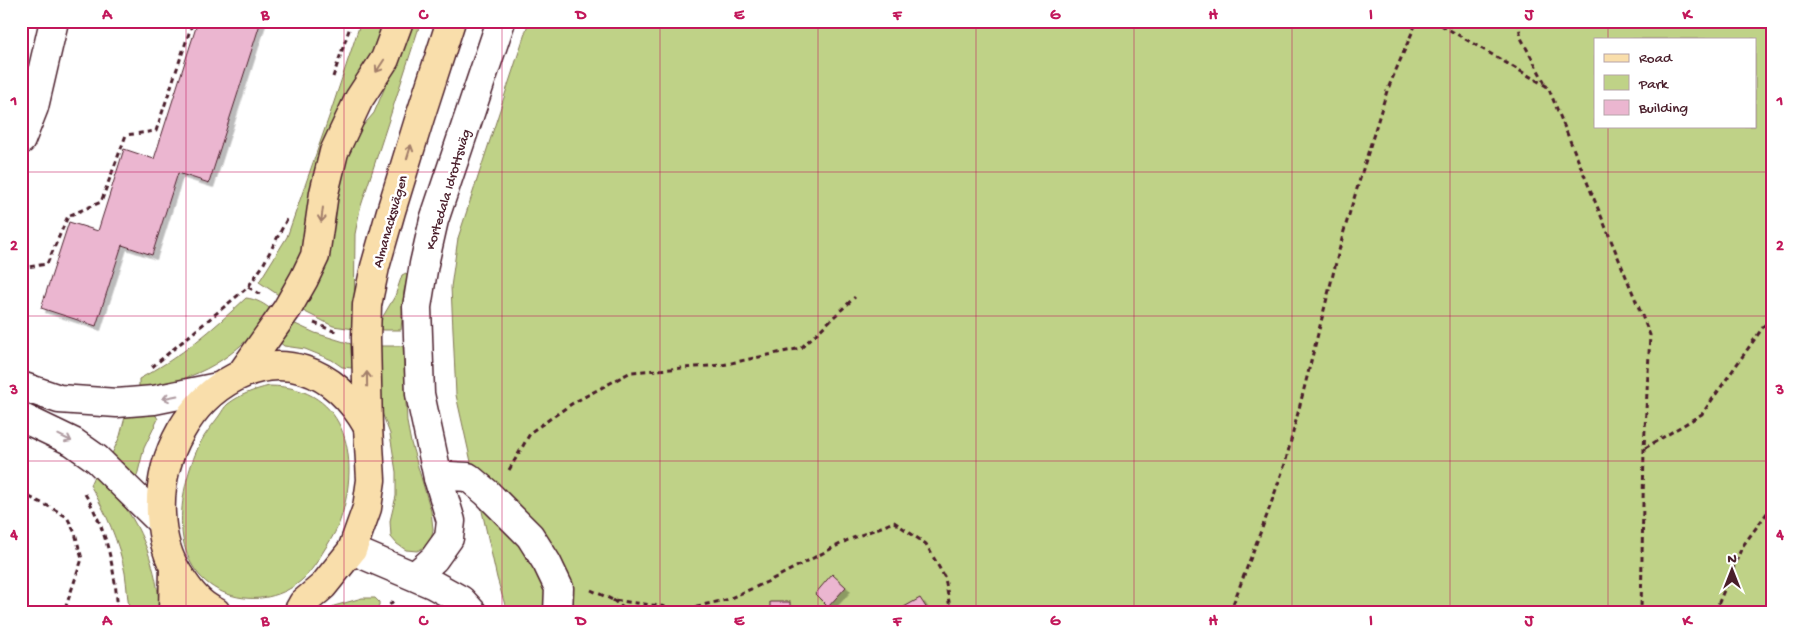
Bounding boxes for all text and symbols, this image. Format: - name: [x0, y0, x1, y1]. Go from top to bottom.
- text: A: [101, 7, 113, 26]
- text: B: [260, 7, 270, 26]
- text: C: [418, 7, 429, 26]
- text: D: [574, 7, 587, 26]
- text: E: [734, 7, 745, 26]
- text: F: [892, 7, 903, 26]
- text: G: [1050, 7, 1061, 26]
- text: H: [1208, 7, 1218, 26]
- text: I: [1369, 7, 1373, 26]
- text: J: [1524, 7, 1535, 26]
- text: K: [1682, 7, 1694, 26]
- legend: [1594, 38, 1756, 128]
- text: Road: [1639, 50, 1673, 68]
- one-way arrow: [375, 59, 386, 73]
- text: Park: [1638, 76, 1669, 94]
- text: 1: [10, 93, 17, 112]
- text: 1: [1776, 93, 1783, 112]
- text: Building: [1638, 100, 1688, 118]
- street label: Kortedala Idrottsväg: [423, 127, 476, 252]
- one-way arrow: [405, 144, 415, 160]
- street label: Almanacksvägen: [370, 173, 413, 270]
- one-way arrow: [316, 207, 326, 223]
- text: 2: [10, 238, 18, 257]
- text: 2: [1776, 238, 1784, 257]
- one-way arrow: [362, 371, 371, 387]
- text: 3: [9, 382, 18, 401]
- text: 3: [1775, 382, 1784, 401]
- one-way arrow: [163, 392, 179, 402]
- one-way arrow: [58, 433, 73, 443]
- text: 4: [9, 527, 18, 546]
- text: 4: [1775, 527, 1784, 546]
- north arrow: [1706, 546, 1756, 596]
- text: N: [1727, 551, 1737, 568]
- text: A: [101, 613, 113, 632]
- text: B: [260, 613, 270, 632]
- text: C: [418, 613, 429, 632]
- text: D: [574, 613, 587, 632]
- text: E: [734, 613, 745, 632]
- text: F: [892, 613, 903, 632]
- text: G: [1050, 613, 1061, 632]
- text: H: [1208, 613, 1218, 632]
- text: I: [1369, 613, 1373, 632]
- text: J: [1524, 613, 1535, 632]
- text: K: [1682, 613, 1694, 632]

